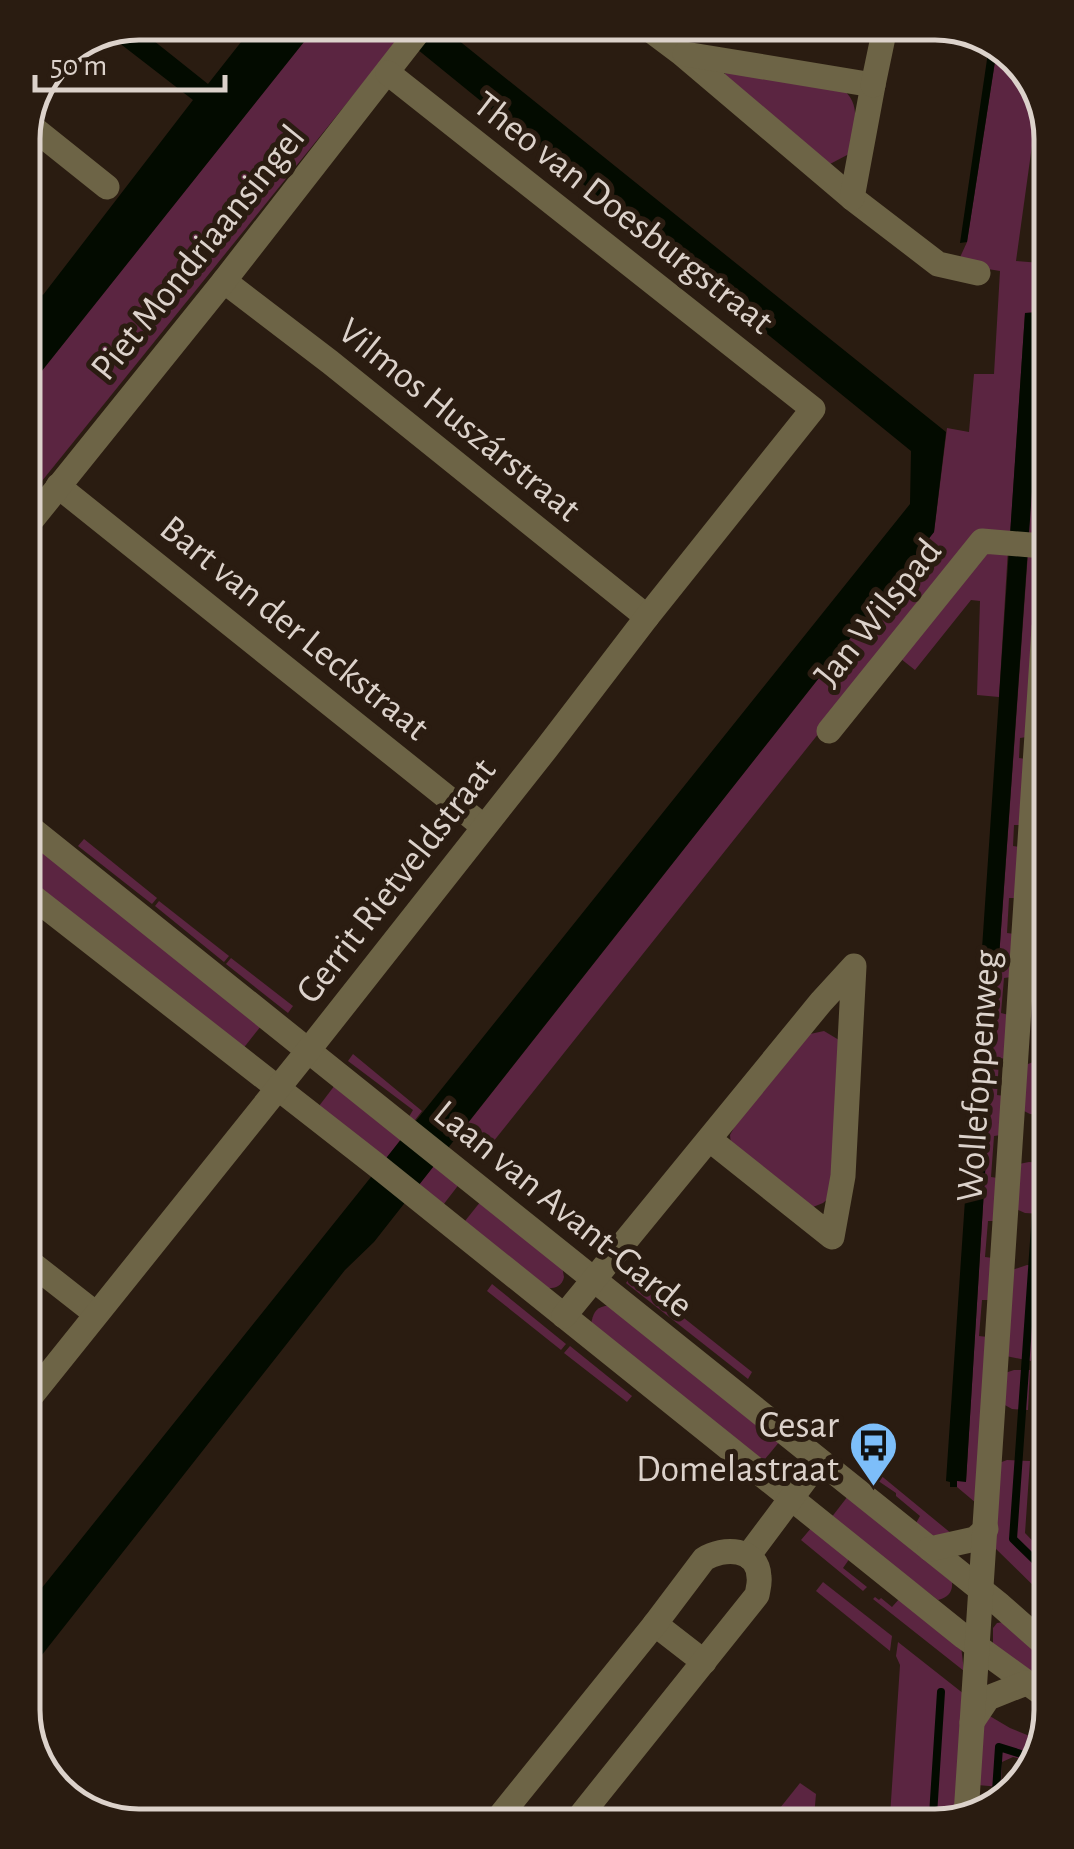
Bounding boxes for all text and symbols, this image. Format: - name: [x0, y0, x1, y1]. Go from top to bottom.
- scale bar: [35, 30, 225, 92]
- text: 50 m: [50, 51, 107, 81]
- street label: Theo van Doesburgstraat: [466, 85, 780, 342]
- street label: Piet Mondriaansingel: [84, 119, 313, 388]
- street label: Vilmos Huszárstraat: [331, 312, 587, 529]
- street label: Bart van der Leckstraat: [153, 509, 435, 748]
- street label: Jan Wilspad: [808, 532, 949, 694]
- street label: Gerrit Rietveldstraat: [290, 752, 504, 1011]
- street label: Wollefoppenweg: [951, 948, 1007, 1203]
- street label: Laan van Avant-Garde: [426, 1094, 699, 1325]
- place label: Cesar Domelastraat: [636, 1407, 840, 1489]
- bus stop icon: Cesar Domelastraat: [848, 1420, 900, 1488]

